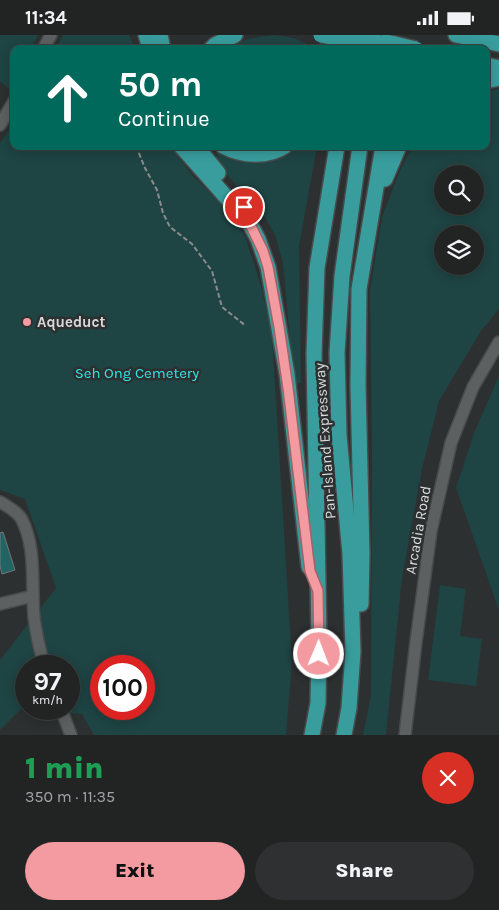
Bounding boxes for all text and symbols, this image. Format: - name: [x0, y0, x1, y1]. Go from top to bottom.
- text: 11:34: [25, 7, 67, 29]
- text: 50 m: [118, 64, 203, 105]
- icon: ahead: [35, 65, 100, 130]
- text: Continue: [118, 106, 210, 132]
- map controls: [434, 165, 484, 275]
- button: search: [434, 165, 484, 215]
- pin: [223, 186, 265, 228]
- icon: arrive: [230, 193, 258, 221]
- button: layers: [434, 225, 484, 275]
- place label: Aqueduct: [37, 313, 105, 331]
- marker: Aqueduct: [21, 316, 33, 328]
- street label: Pan-Island Expressway: [311, 362, 339, 520]
- park label: Seh Ong Cemetery: [75, 364, 199, 382]
- street label: Arcadia Road: [401, 484, 435, 576]
- position arrow: [292, 627, 344, 679]
- speed limit sign: 100: [90, 655, 155, 720]
- text: 97: [34, 667, 61, 696]
- text: km/h: [32, 693, 63, 707]
- text: 1 min: [25, 750, 104, 786]
- button: close: [422, 752, 474, 804]
- text: 350 m · 11:35: [25, 787, 115, 806]
- button: Exit: [25, 842, 245, 900]
- button: Share: [255, 842, 474, 900]

